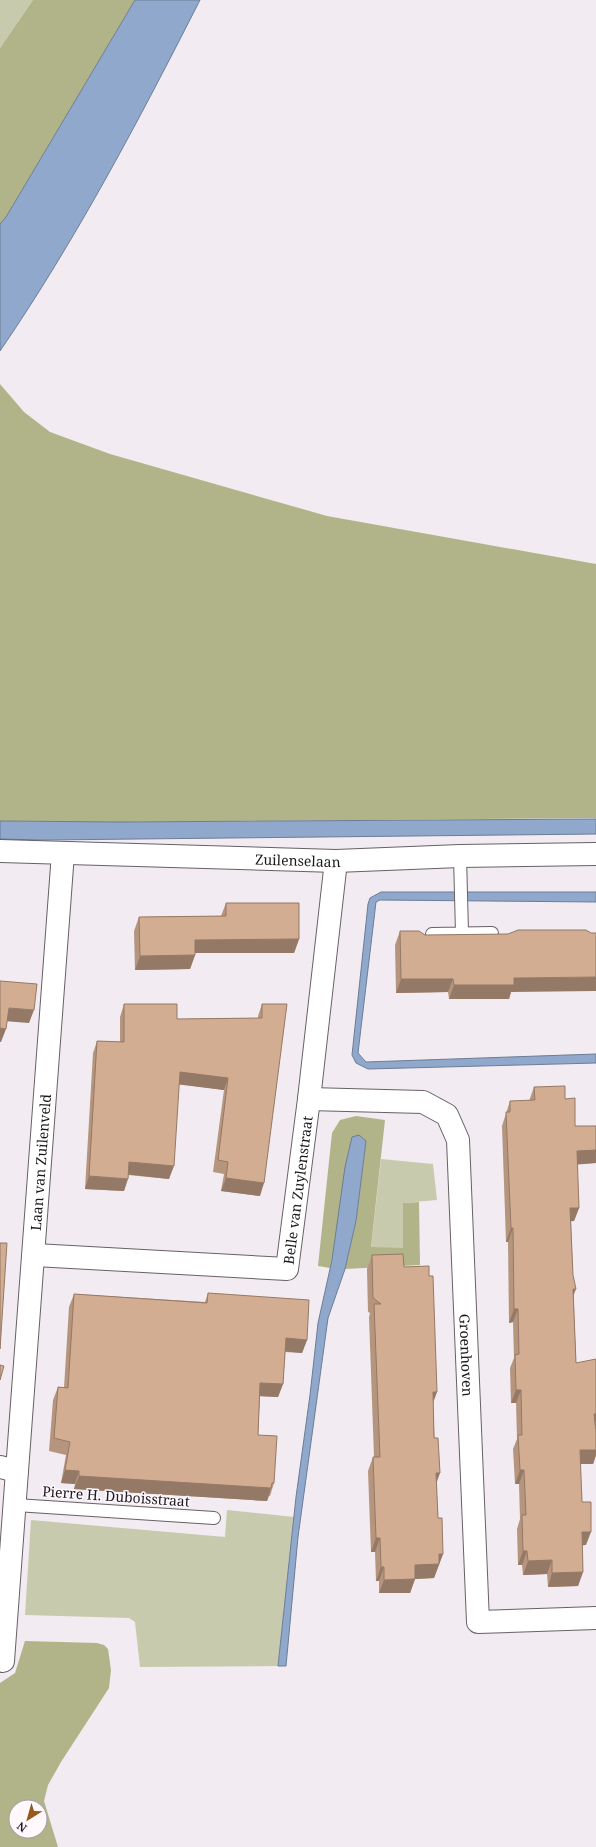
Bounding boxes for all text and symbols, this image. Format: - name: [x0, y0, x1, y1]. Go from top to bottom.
- street label: Zuilenselaan: [255, 849, 341, 871]
- street label: Laan van Zuilenveld: [25, 1093, 55, 1231]
- street label: Belle van Zuylenstraat: [278, 1115, 316, 1265]
- street label: Groenhoven: [456, 1313, 478, 1397]
- street label: Pierre H. Duboisstraat: [42, 1481, 190, 1511]
- north arrow: [8, 1799, 48, 1839]
- text: N: [13, 1819, 30, 1836]

